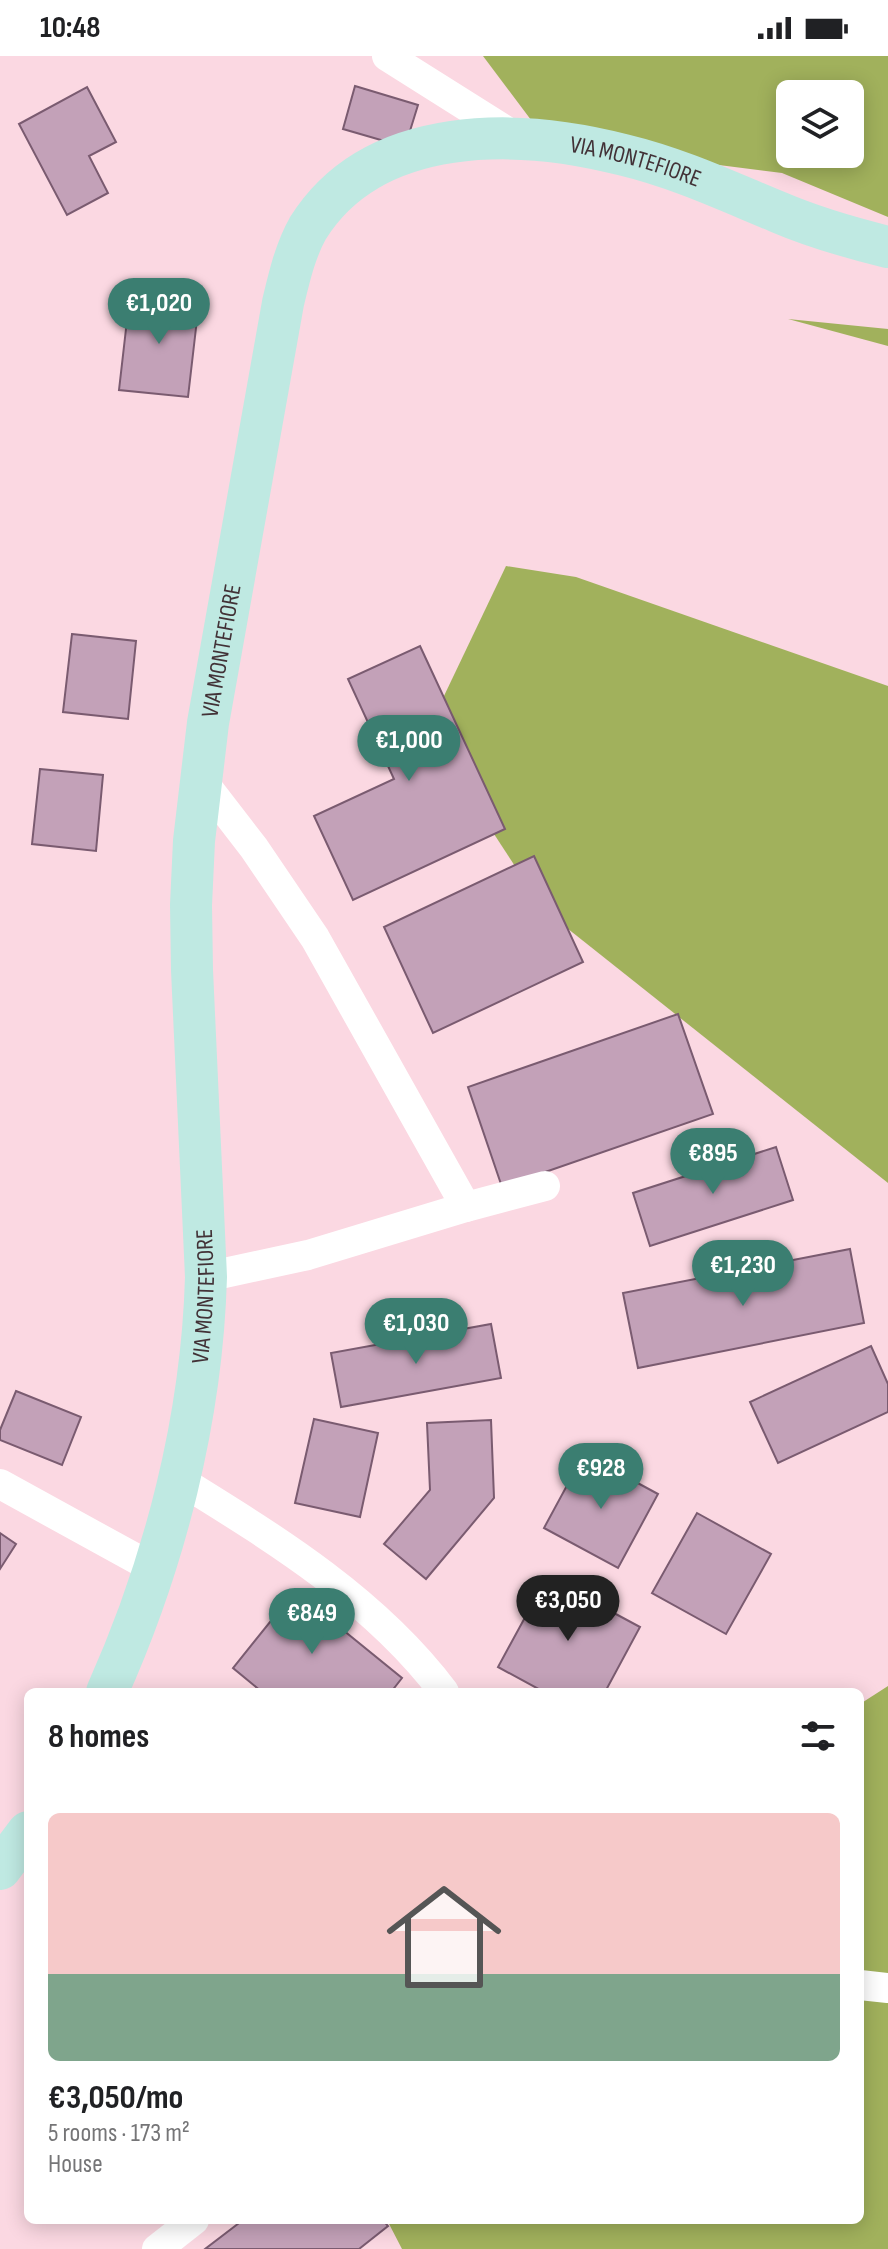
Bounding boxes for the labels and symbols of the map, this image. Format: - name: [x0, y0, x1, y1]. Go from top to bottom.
- street label: VIA MONTEFIORE: [568, 130, 705, 194]
- pin: €1,020: [94, 278, 224, 346]
- street label: VIA MONTEFIORE: [195, 582, 248, 720]
- pin: €1,000: [344, 715, 474, 783]
- pin: €895: [666, 1128, 760, 1196]
- street label: VIA MONTEFIORE: [186, 1228, 221, 1365]
- pin: €1,230: [678, 1240, 808, 1308]
- pin: €1,030: [351, 1298, 481, 1366]
- pin: €928: [554, 1443, 648, 1511]
- pin: €3,050: [503, 1575, 633, 1643]
- pin: €849: [265, 1588, 359, 1656]

